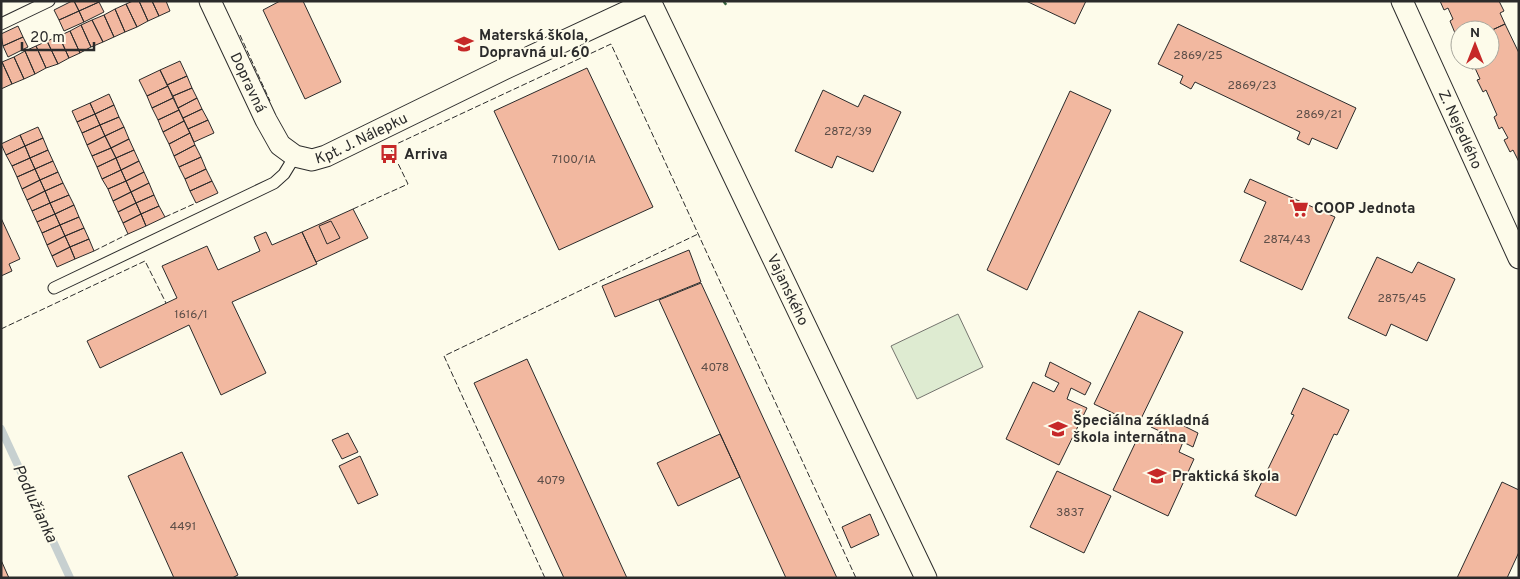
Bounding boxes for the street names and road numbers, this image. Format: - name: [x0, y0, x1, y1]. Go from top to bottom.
- street label: Dopravná: [225, 50, 269, 116]
- street label: Z. Nejedlého: [1433, 87, 1485, 173]
- street label: Kpt. J. Nálepku: [313, 110, 411, 170]
- street label: Vajanského: [762, 251, 812, 329]

